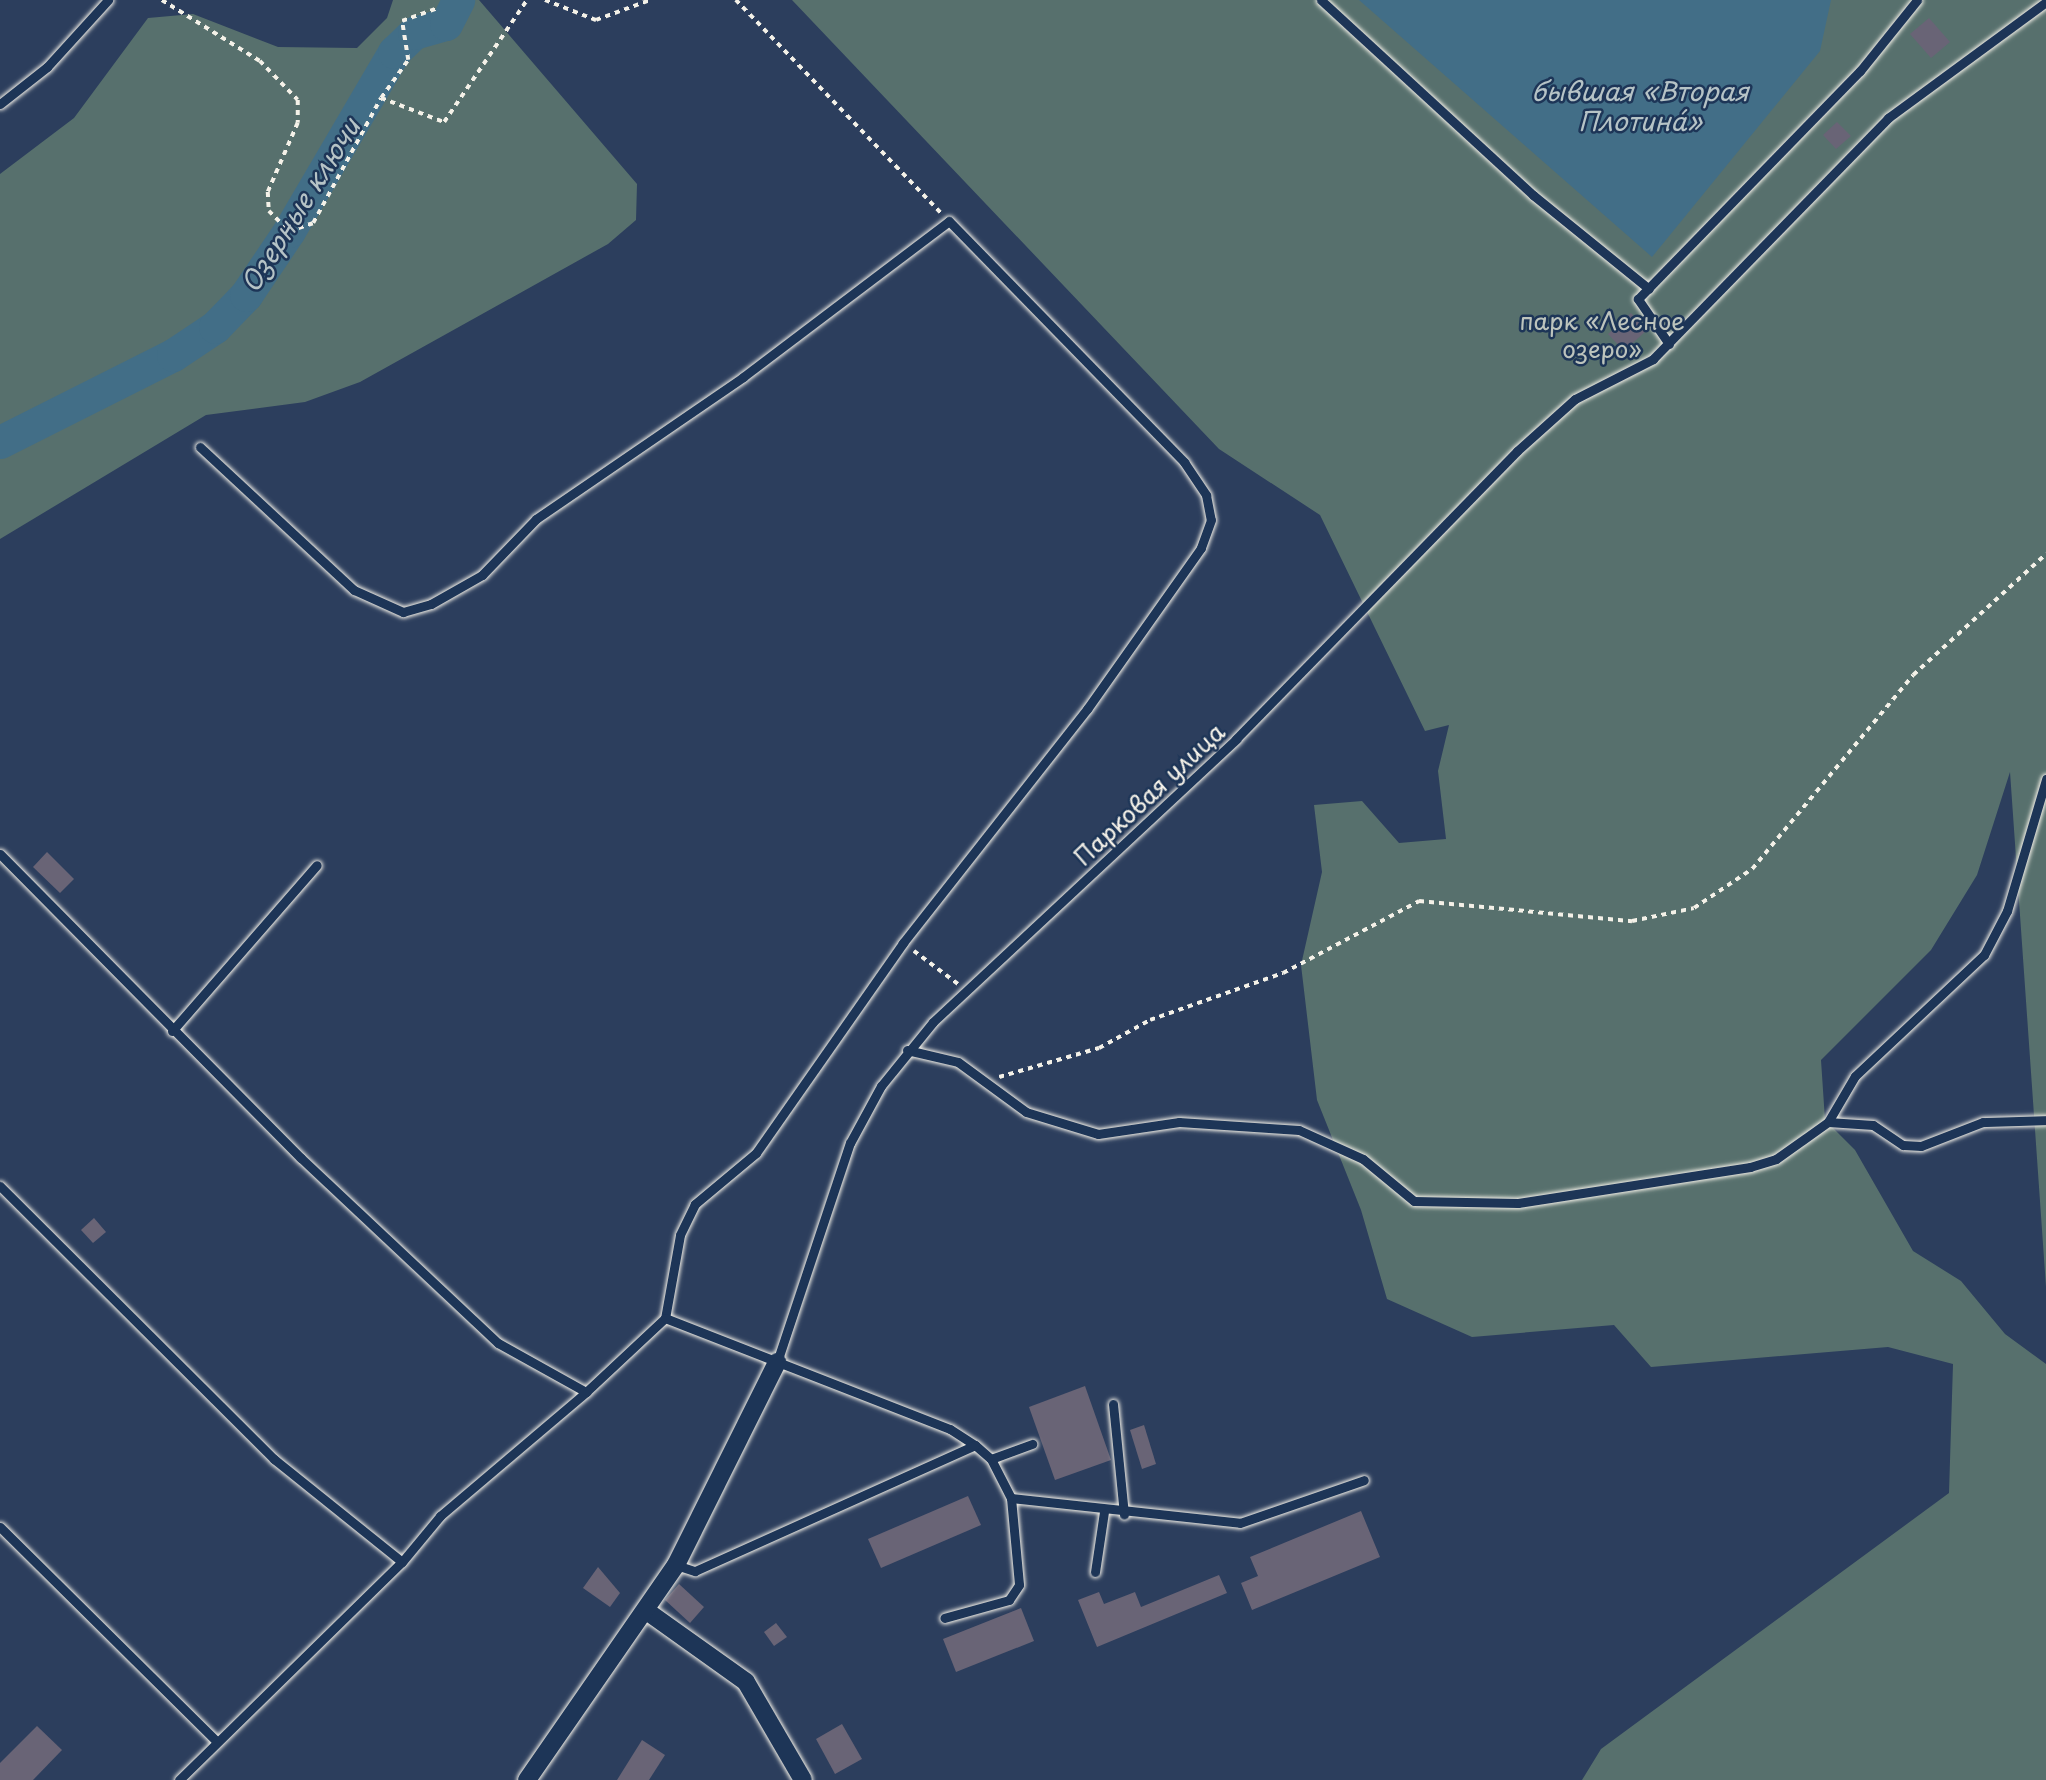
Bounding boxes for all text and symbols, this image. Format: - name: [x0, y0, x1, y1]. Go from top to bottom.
- water label: бывшая «Вторая Плотинá»: [1531, 75, 1749, 136]
- water label: Озерные ключи: [234, 112, 366, 298]
- park label: парк «Лесное озеро»: [1520, 307, 1684, 363]
- street label: Парковая улица: [1067, 717, 1231, 871]

